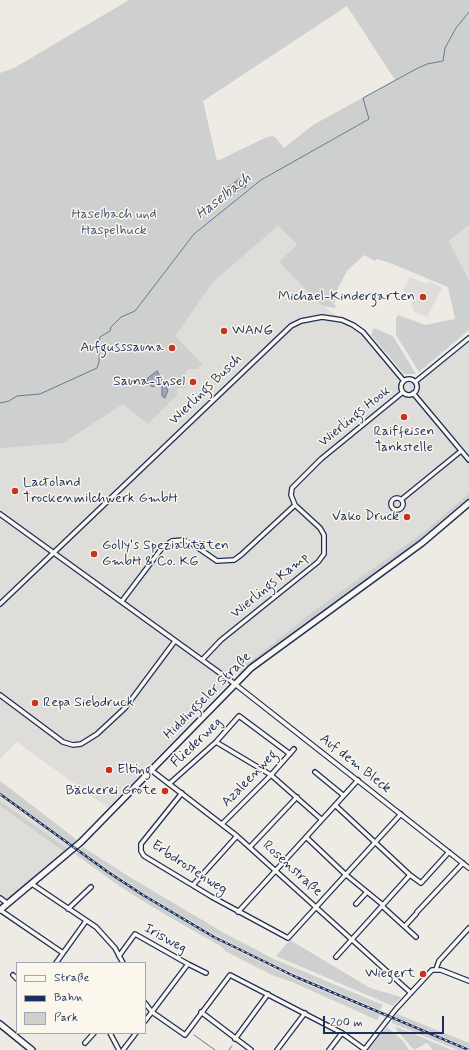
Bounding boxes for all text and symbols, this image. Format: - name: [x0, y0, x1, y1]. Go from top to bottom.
- water label: Haselbach: [193, 170, 255, 224]
- park label: Haselbach und Haspelhuck: [71, 207, 157, 240]
- place label: Michael-Kindergarten: [278, 289, 415, 305]
- marker: Michael-Kindergarten: [418, 292, 428, 302]
- place label: WANG: [232, 323, 273, 339]
- marker: WANG: [219, 326, 229, 336]
- place label: Aufgusssauna: [80, 340, 164, 356]
- marker: Aufgusssauna: [167, 343, 177, 353]
- street label: Wierlings Busch: [166, 351, 246, 429]
- place label: Sauna-Insel: [113, 374, 185, 390]
- marker: Sauna-Insel: [188, 377, 198, 387]
- street label: Wierlings Hook: [316, 383, 394, 451]
- marker: Raiffeisen Tankstelle: [399, 412, 409, 422]
- place label: Raiffeisen Tankstelle: [374, 424, 434, 456]
- place label: Lactoland Trockenmilchwerk GmbH: [23, 475, 178, 508]
- marker: Lactoland Trockenmilchwerk GmbH: [10, 486, 20, 496]
- place label: Vako Druck: [332, 509, 399, 525]
- marker: Vako Druck: [402, 512, 412, 522]
- place label: Golly's Spezialitäten GmbH & Co. KG: [102, 538, 229, 570]
- marker: Golly's Spezialitäten GmbH & Co. KG: [89, 549, 99, 559]
- street label: Wierlings Kamp: [228, 550, 312, 622]
- street label: Hiddingseler Straße: [161, 649, 255, 743]
- place label: Repa Siebdruck: [43, 695, 134, 711]
- marker: Repa Siebdruck: [30, 698, 40, 708]
- street label: Fliederweg: [168, 714, 226, 772]
- street label: Auf dem Bleck: [316, 731, 394, 797]
- street label: Azaleenweg: [219, 747, 281, 811]
- place label: Elting: [117, 762, 151, 778]
- marker: Elting: [104, 765, 114, 775]
- place label: Bäckerei Grote: [65, 783, 157, 799]
- marker: Bäckerei Grote: [160, 786, 170, 796]
- street label: Erbdrostenweg: [148, 837, 230, 899]
- street label: Rosenstraße: [259, 838, 325, 900]
- street label: Irisweg: [141, 920, 189, 958]
- legend: [16, 962, 146, 1034]
- place label: Wiegert: [365, 966, 415, 982]
- marker: Wiegert: [418, 969, 428, 979]
- text: Straße: [54, 970, 89, 986]
- text: Bahn: [54, 990, 83, 1006]
- scale bar: [325, 1008, 446, 1034]
- text: Park: [54, 1010, 78, 1026]
- text: 200 m: [330, 1015, 363, 1031]

